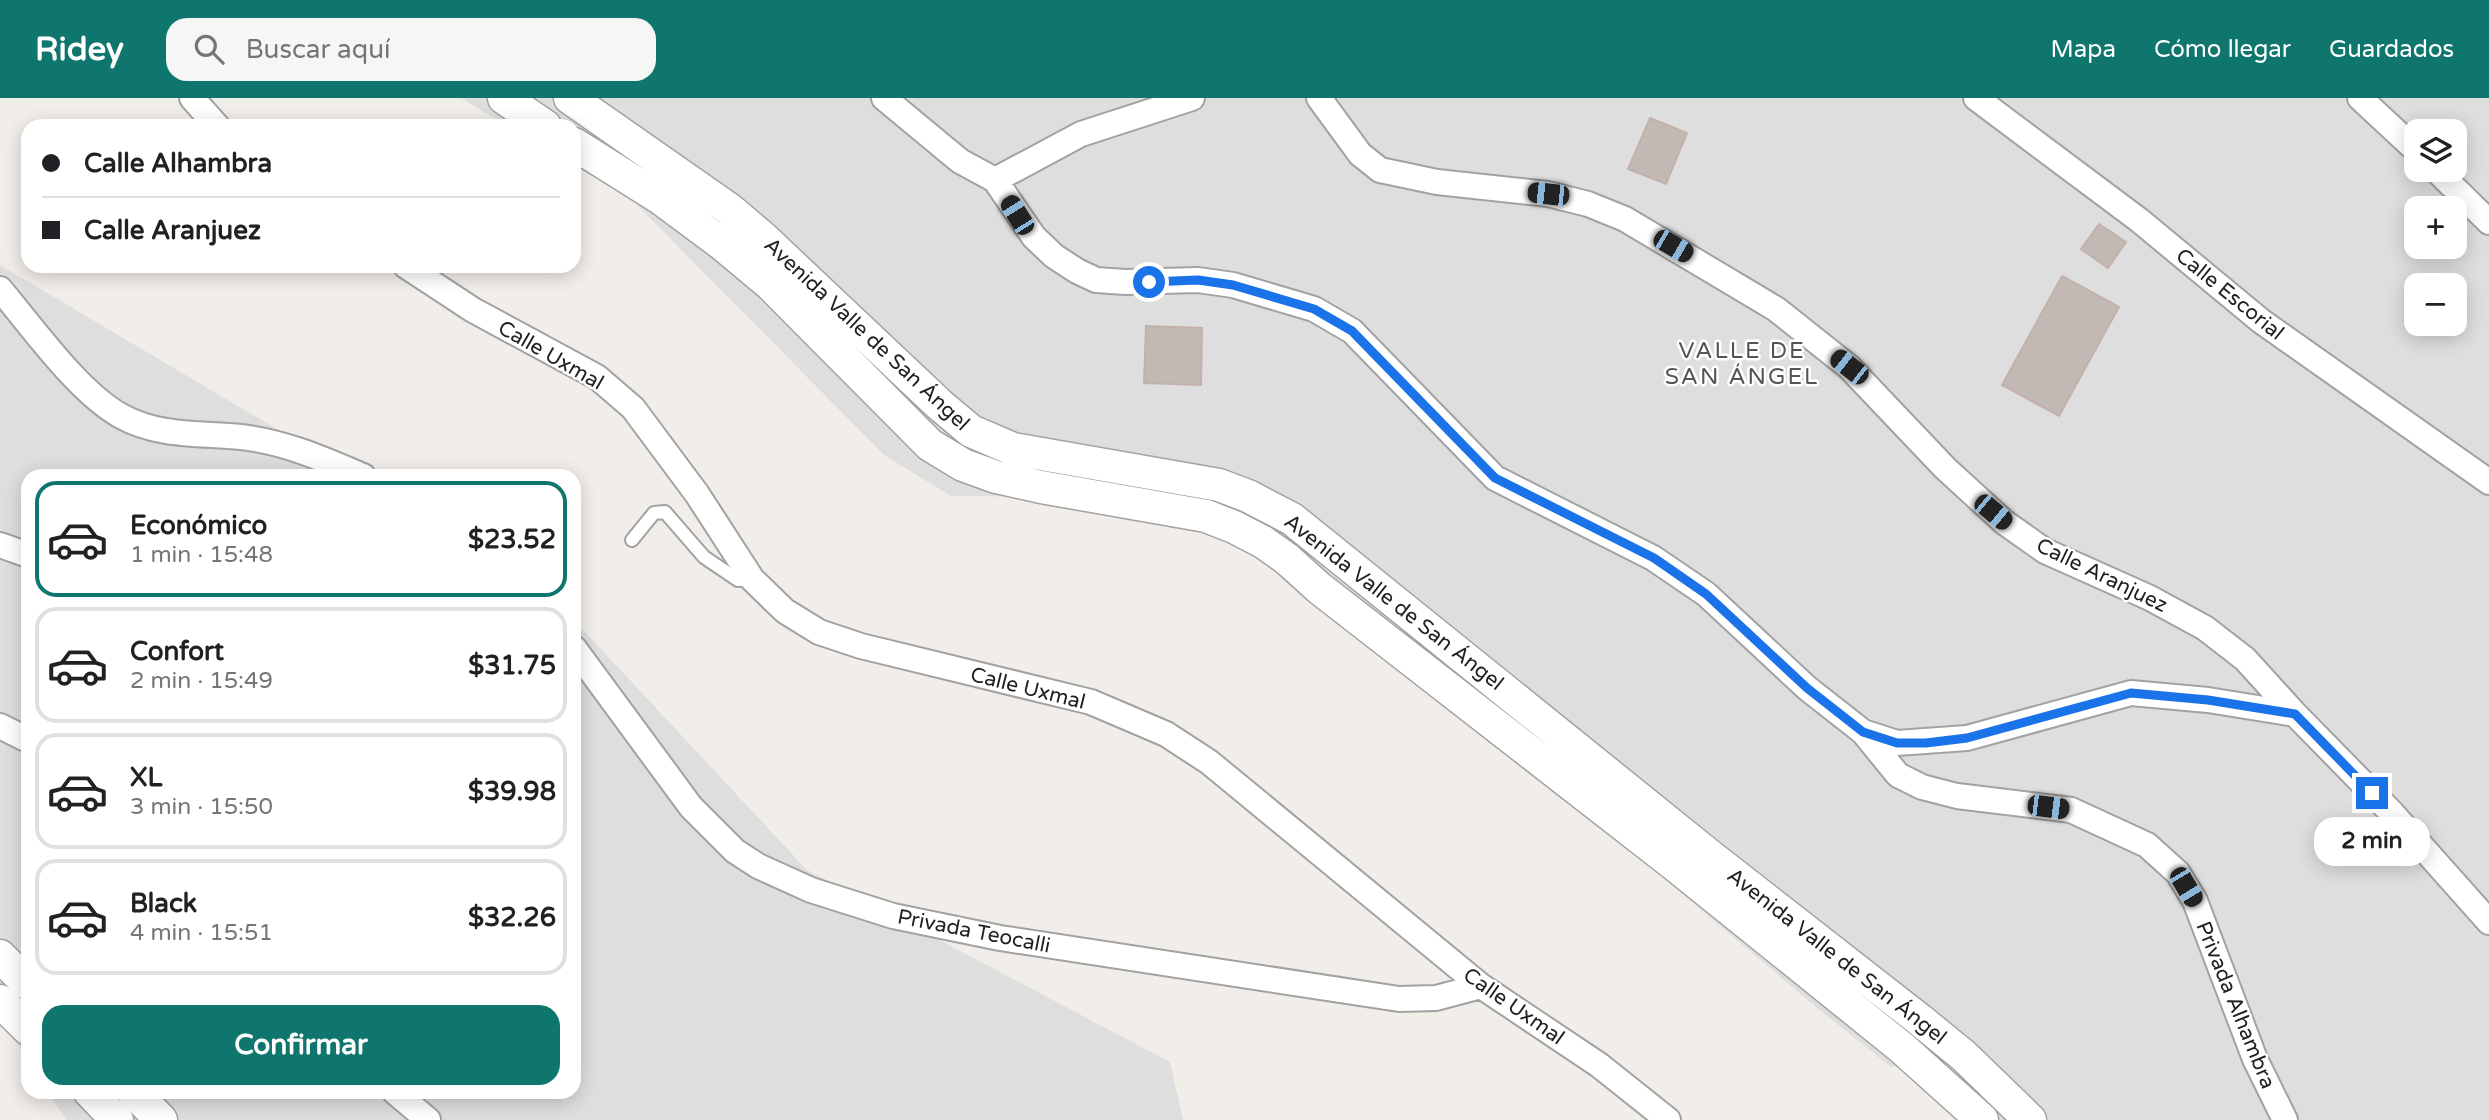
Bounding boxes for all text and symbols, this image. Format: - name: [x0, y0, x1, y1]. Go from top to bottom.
- search box: [166, 18, 656, 81]
- text: Ridey: [35, 30, 124, 69]
- icon: search: [190, 30, 228, 68]
- text: Buscar aquí: [246, 34, 390, 65]
- text: Mapa: [2051, 35, 2116, 64]
- text: Cómo llegar: [2154, 35, 2291, 64]
- text: Guardados: [2329, 35, 2454, 64]
- map controls: [2404, 119, 2467, 336]
- button: layers: [2404, 119, 2467, 182]
- text: Calle Alhambra: [84, 148, 272, 179]
- car: [1527, 181, 1570, 207]
- car: [997, 192, 1038, 238]
- button: +: [2404, 196, 2467, 259]
- text: Calle Aranjuez: [84, 215, 261, 246]
- car: [1650, 226, 1697, 266]
- street label: Avenida Valle de San Ángel: [759, 233, 975, 436]
- street label: Calle Escorial: [2171, 243, 2289, 346]
- route start: [1133, 266, 1165, 298]
- button: −: [2404, 273, 2467, 336]
- street label: Calle Uxmal: [494, 315, 608, 396]
- district label: VALLE DE SAN ÁNGEL: [1665, 337, 1819, 391]
- car: [1826, 346, 1873, 388]
- car: [1971, 490, 2016, 534]
- icon: car: [46, 508, 109, 571]
- street label: Avenida Valle de San Ángel: [1279, 509, 1508, 696]
- text: Económico: [130, 510, 267, 541]
- text: $23.52: [468, 524, 556, 555]
- street label: Calle Aranjuez: [2032, 533, 2171, 618]
- text: 1 min · 15:48: [130, 541, 273, 569]
- icon: car: [46, 634, 109, 697]
- text: Confort: [130, 636, 224, 667]
- text: $31.75: [468, 650, 556, 681]
- street label: Calle Uxmal: [968, 662, 1088, 715]
- text: 2 min · 15:49: [130, 667, 273, 695]
- icon: car: [46, 760, 109, 823]
- text: XL: [130, 762, 162, 793]
- text: $39.98: [468, 776, 556, 807]
- route end: [2356, 777, 2388, 809]
- text: 3 min · 15:50: [130, 793, 273, 821]
- car: [2026, 794, 2071, 820]
- callout: 2 min: [2314, 818, 2430, 866]
- text: 2 min: [2341, 827, 2403, 855]
- street label: Avenida Valle de San Ángel: [1722, 863, 1951, 1050]
- car: [2167, 864, 2206, 910]
- icon: car: [46, 886, 109, 949]
- text: Black: [130, 888, 197, 919]
- text: $32.26: [468, 902, 556, 933]
- street label: Privada Teocalli: [895, 904, 1053, 959]
- street label: Privada Alhambra: [2191, 918, 2281, 1093]
- text: 4 min · 15:51: [130, 919, 273, 947]
- street label: Calle Uxmal: [1458, 962, 1569, 1050]
- button: Confirmar: [42, 1005, 560, 1085]

